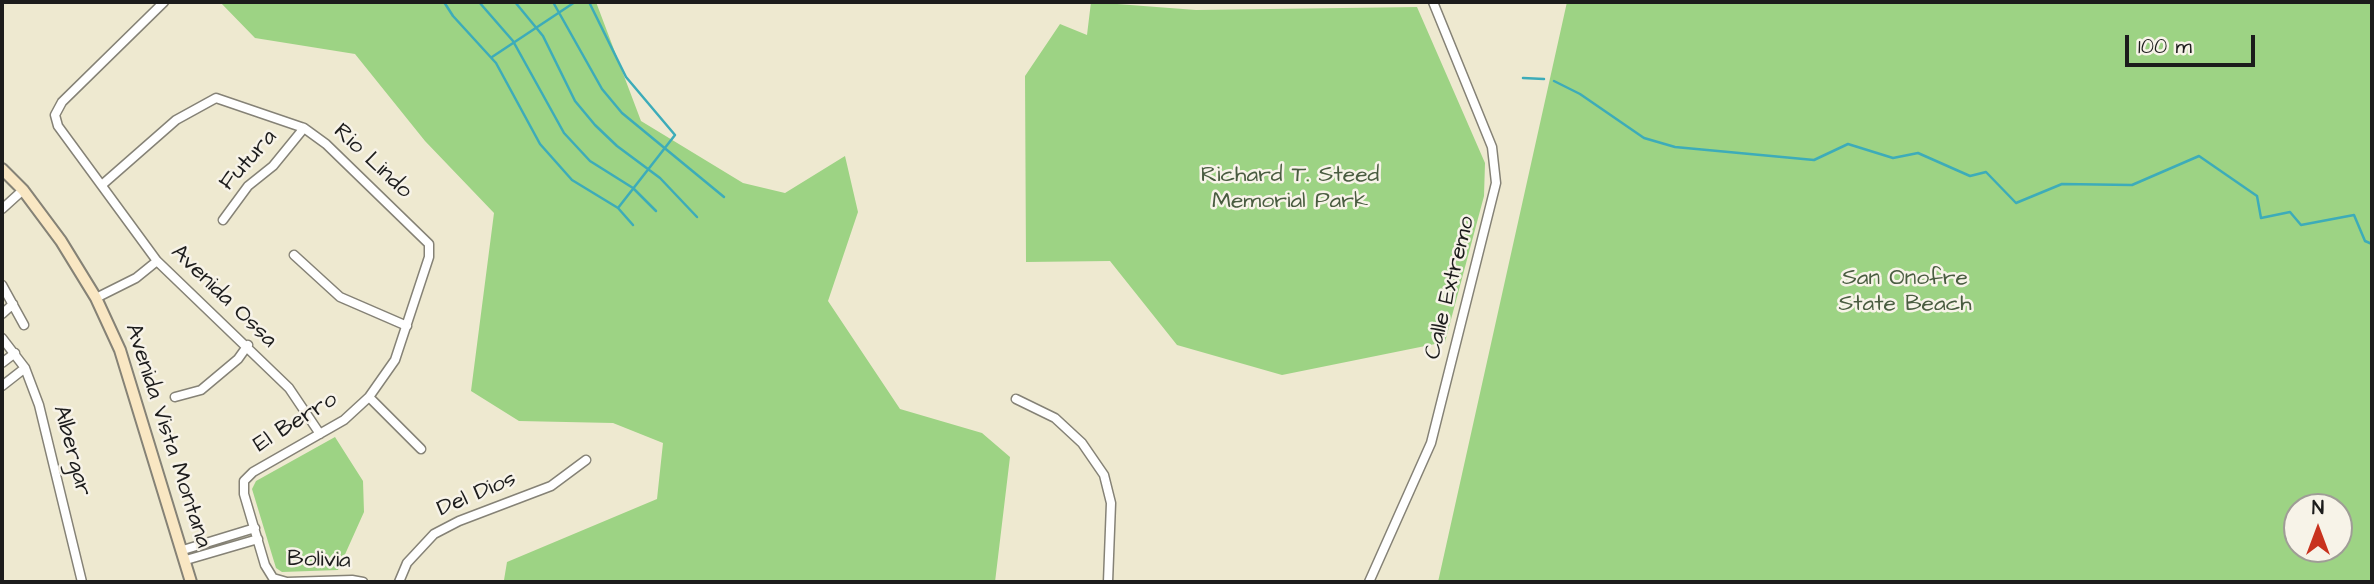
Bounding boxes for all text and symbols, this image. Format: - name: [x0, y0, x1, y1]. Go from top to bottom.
- scale bar: [2129, 21, 2258, 65]
- text: 100 m: [2138, 32, 2192, 61]
- street label: Rio Lindo: [327, 119, 417, 205]
- street label: Futura: [214, 125, 284, 197]
- park label: Richard T. Steed Memorial Park: [1201, 162, 1379, 216]
- street label: Calle Extremo: [1420, 214, 1482, 362]
- street label: Avenida Ossa: [164, 239, 282, 355]
- park label: San Onofre State Beach: [1838, 265, 1972, 319]
- street label: Avenida Vista Montana: [118, 320, 216, 552]
- street label: El Berro: [249, 387, 343, 459]
- street label: Albergar: [46, 403, 96, 499]
- street label: Del Dios: [433, 466, 521, 524]
- north arrow: [2283, 493, 2353, 563]
- text: N: [2312, 495, 2324, 522]
- street label: Bolivia: [287, 546, 351, 576]

